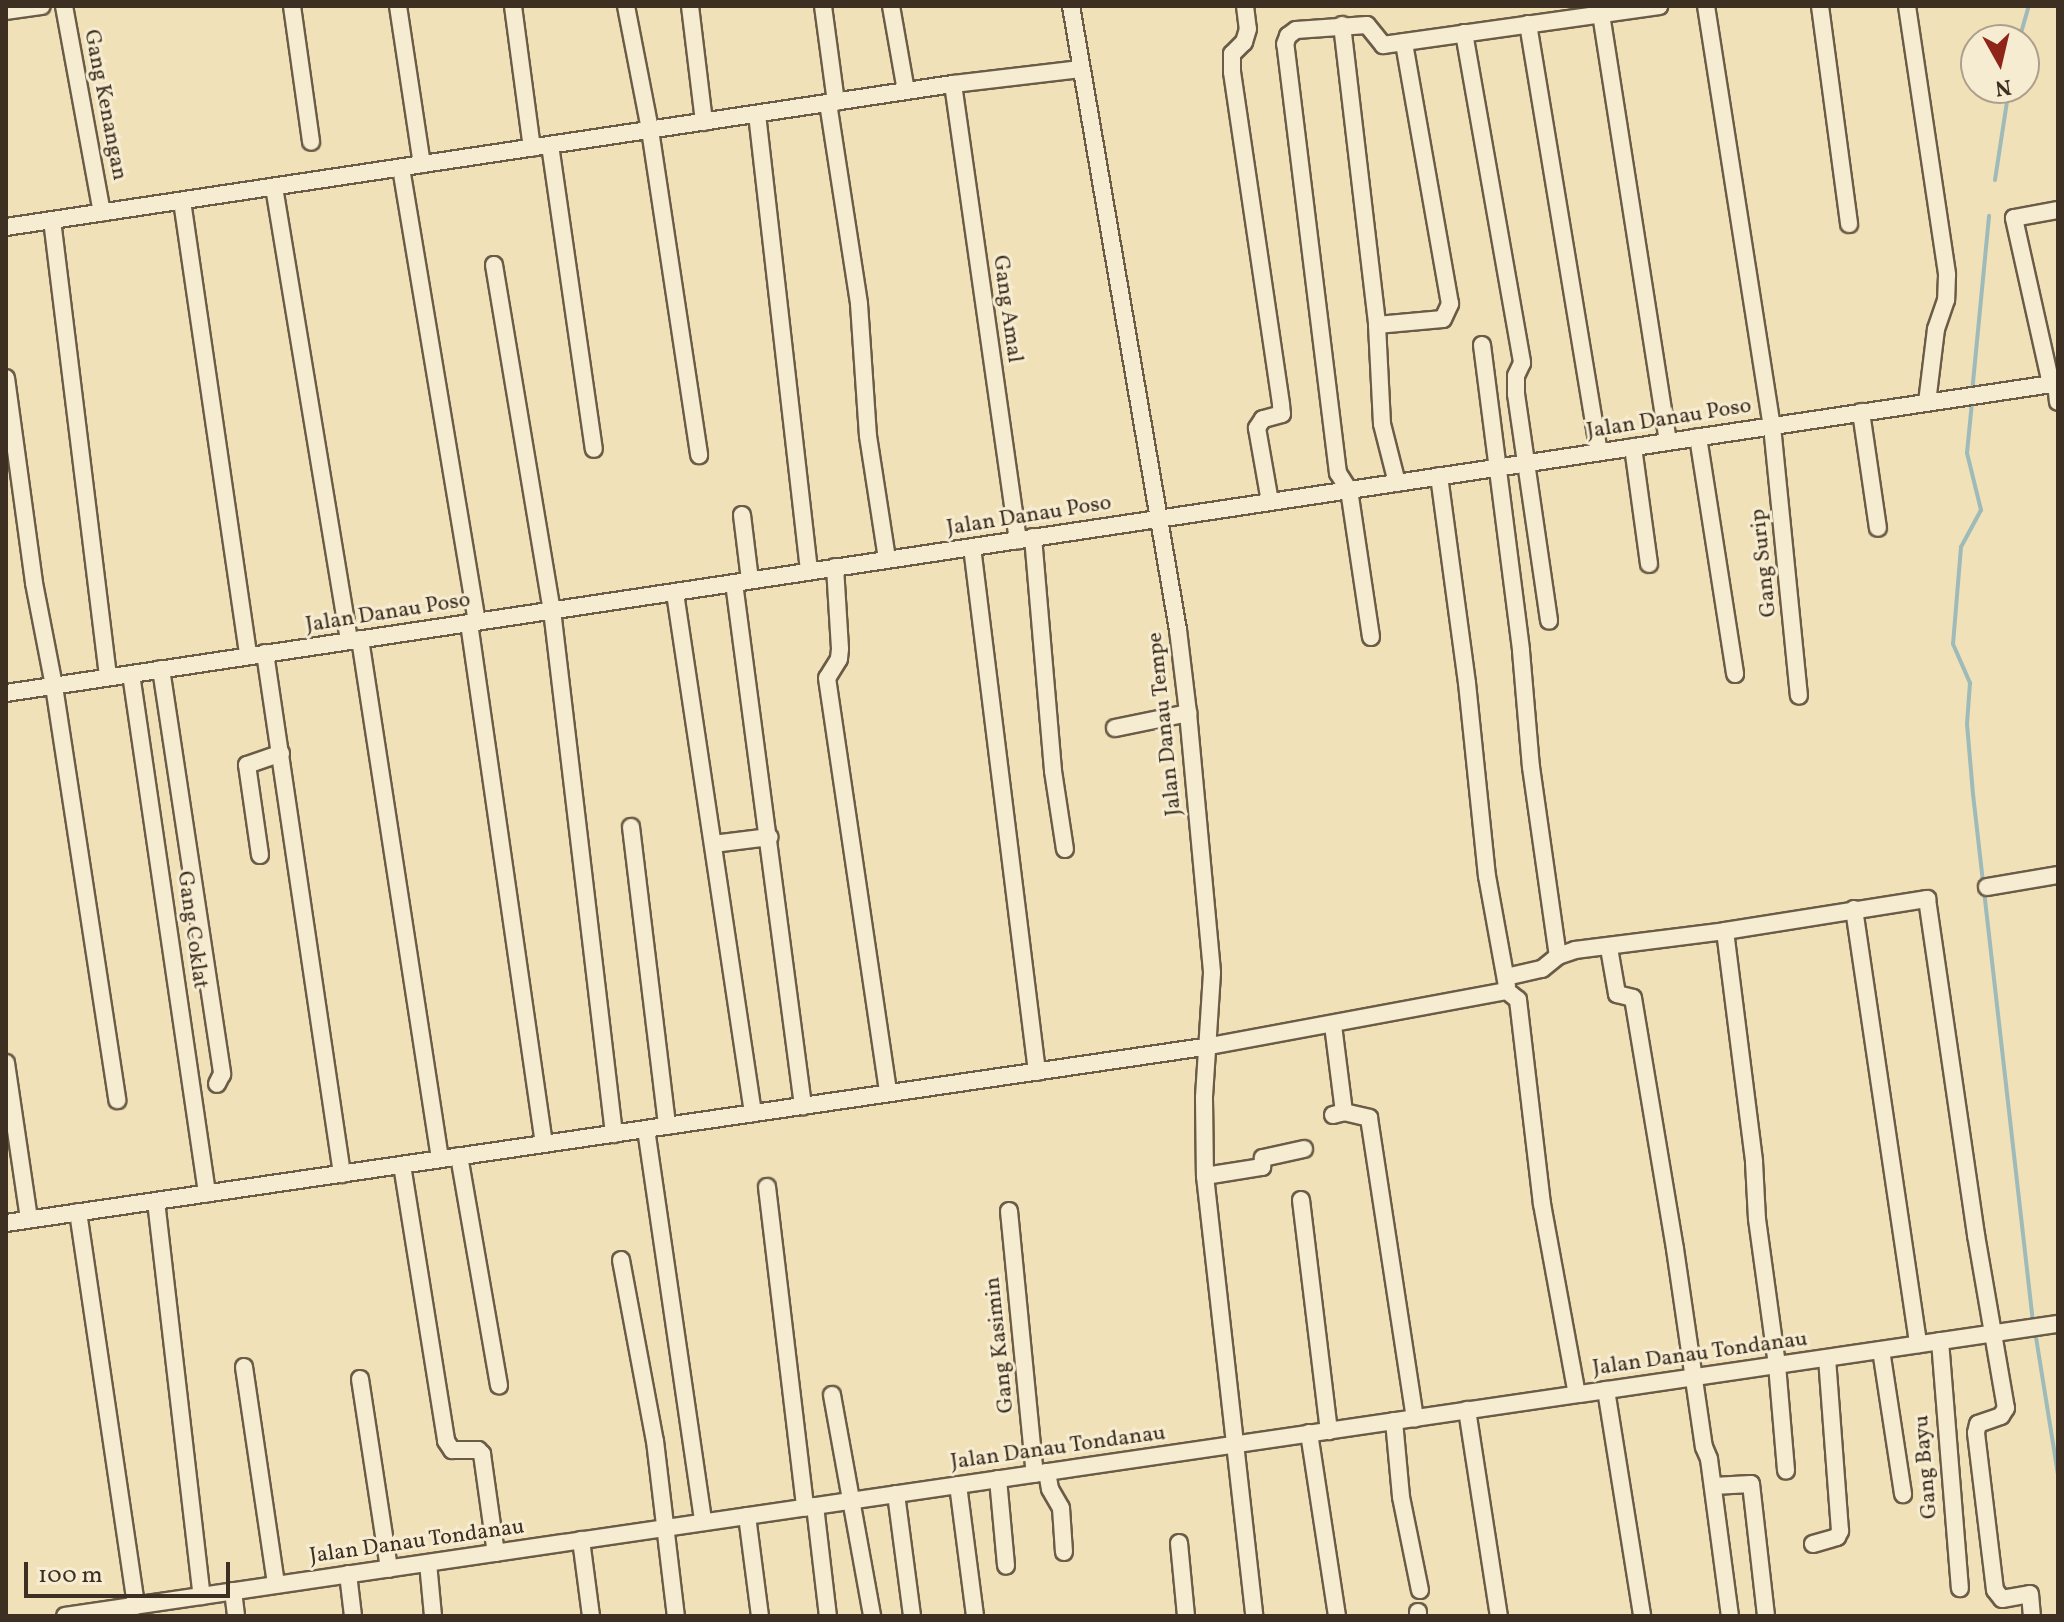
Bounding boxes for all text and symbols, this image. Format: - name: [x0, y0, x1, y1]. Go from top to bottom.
- north arrow: [1960, 24, 2040, 104]
- street label: Gang Kenangan: [77, 27, 133, 183]
- text: N: [1993, 70, 2013, 103]
- street label: Gang Amal: [986, 254, 1028, 364]
- street label: Jalan Danau Poso: [1585, 393, 1753, 445]
- street label: Jalan Danau Poso: [945, 490, 1113, 542]
- street label: Gang Surip: [1745, 508, 1783, 618]
- street label: Jalan Danau Poso: [304, 587, 472, 639]
- street label: Jalan Danau Tempe: [1142, 630, 1188, 818]
- street label: Gang Coklat: [171, 869, 213, 991]
- street label: Gang Kasimin: [980, 1276, 1020, 1414]
- street label: Jalan Danau Tondanau: [1591, 1326, 1809, 1382]
- street label: Gang Bayu: [1908, 1414, 1944, 1520]
- street label: Jalan Danau Tondanau: [949, 1420, 1167, 1476]
- street label: Jalan Danau Tondanau: [308, 1514, 526, 1570]
- scale bar: [28, 1546, 234, 1596]
- text: 100 m: [38, 1559, 103, 1593]

